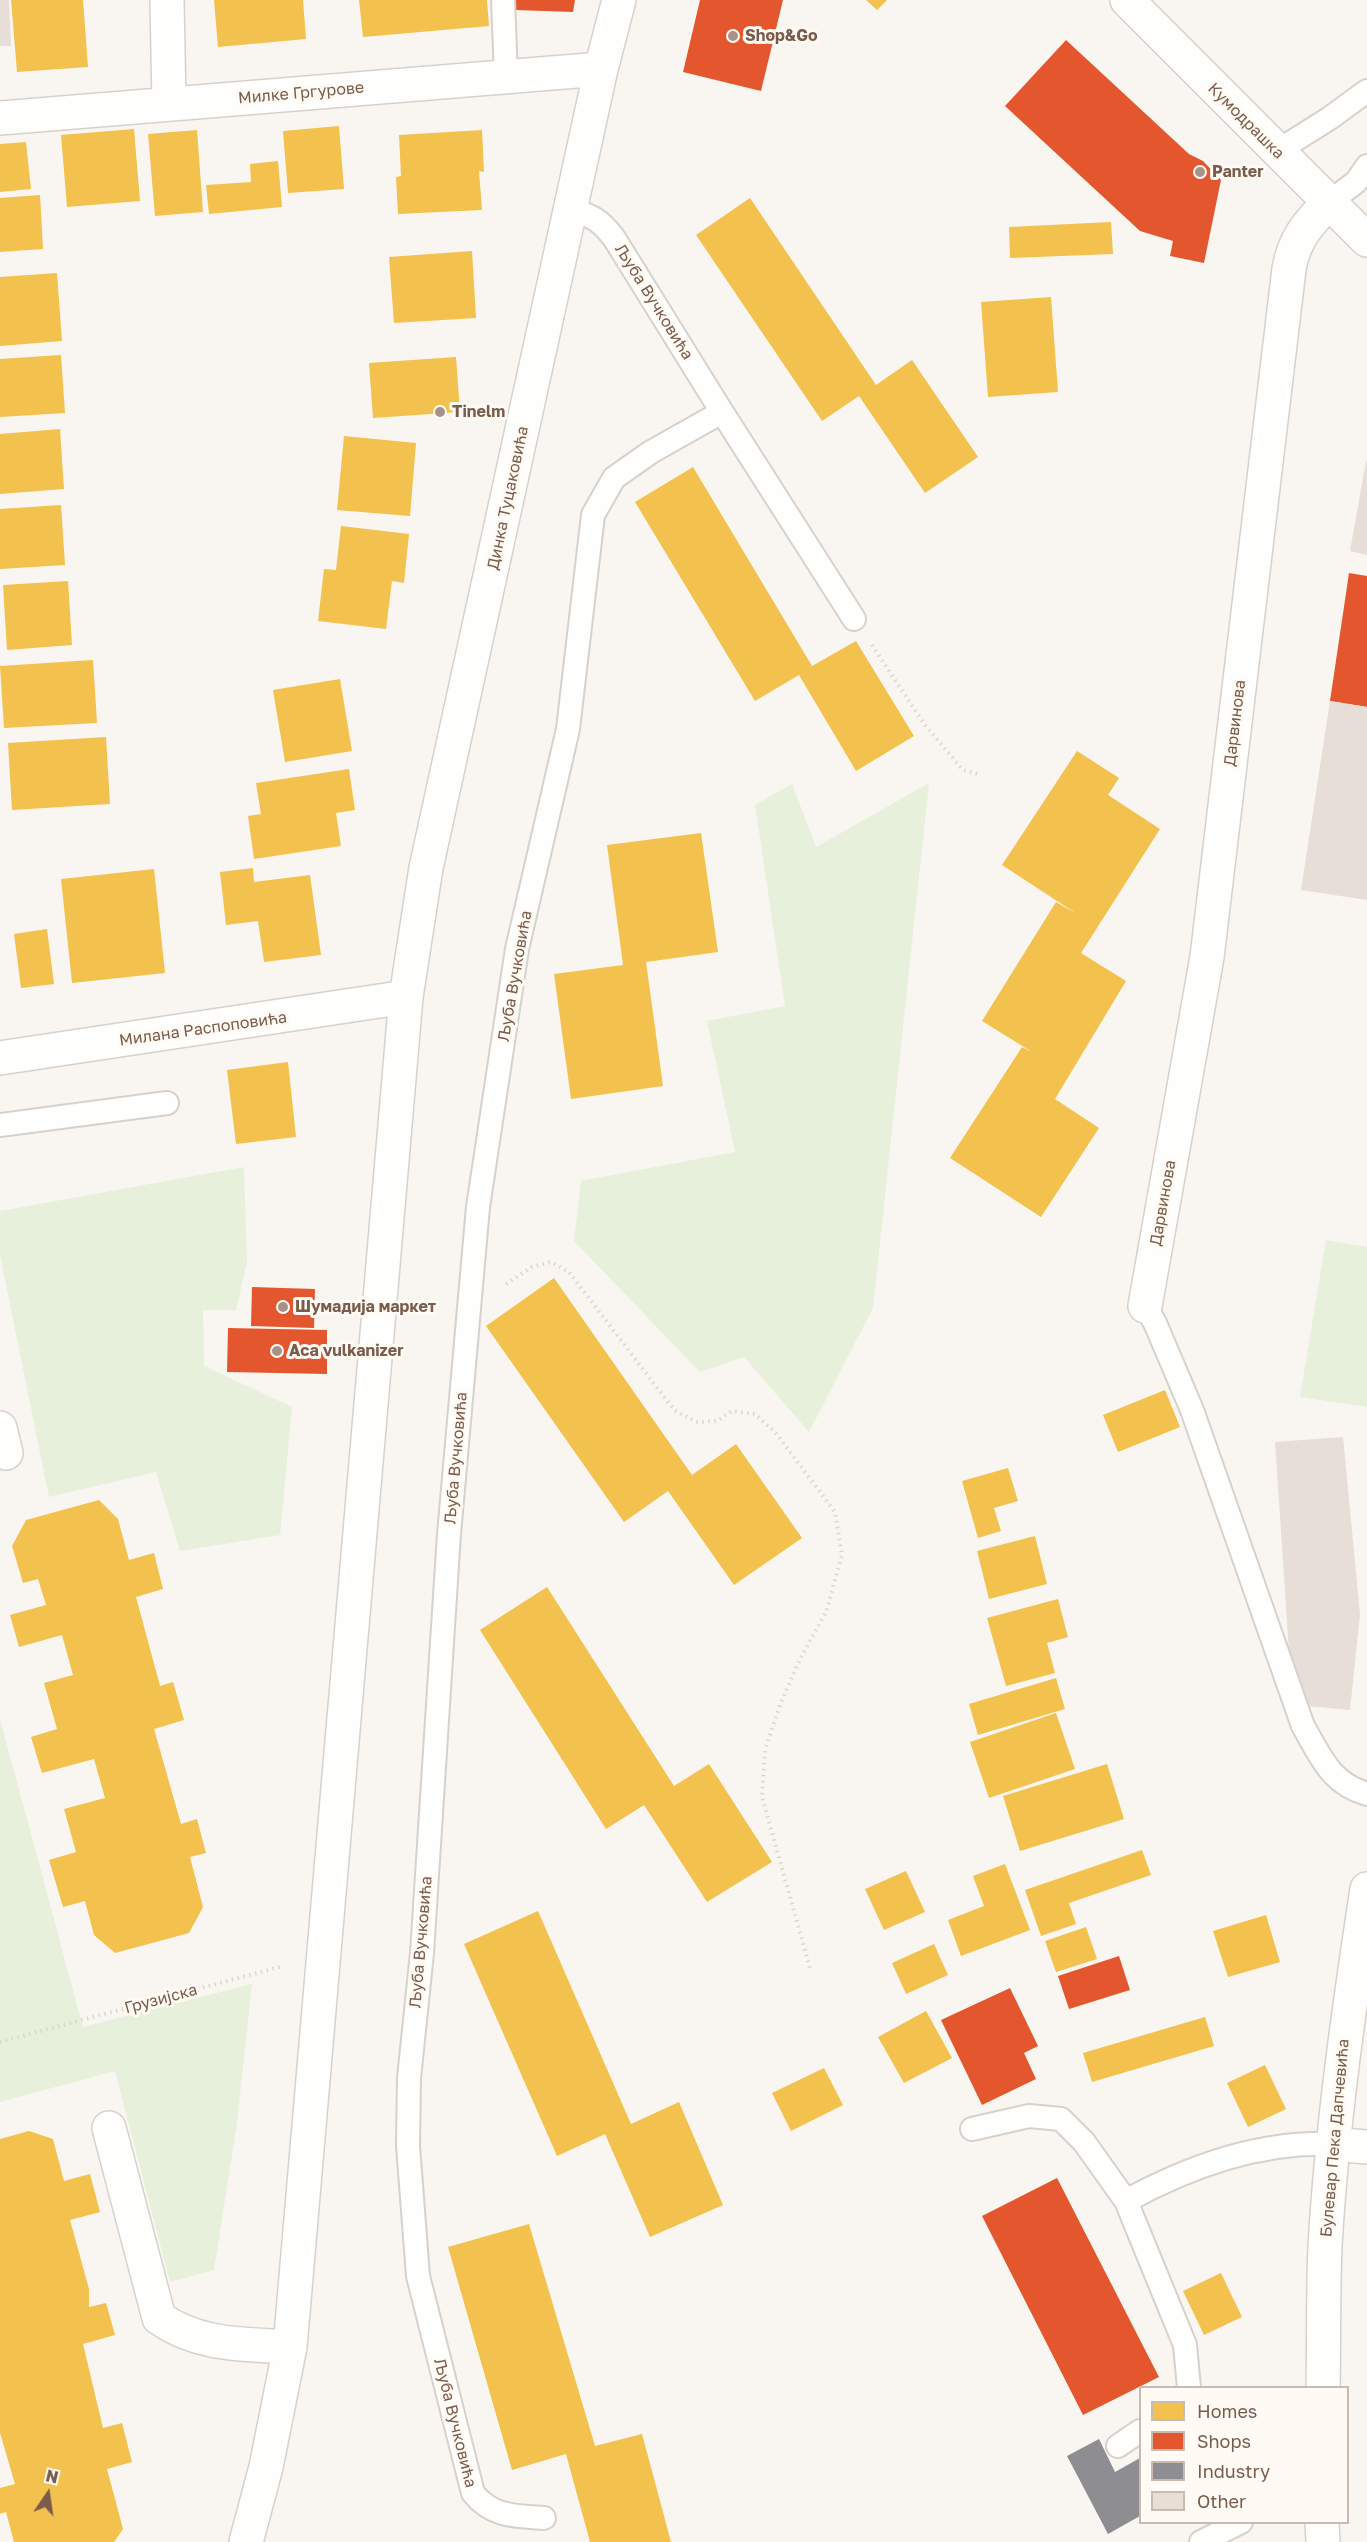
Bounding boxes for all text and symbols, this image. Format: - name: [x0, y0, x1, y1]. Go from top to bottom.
- place label: Shop&Go: [745, 26, 818, 46]
- marker: Shop&Go: [726, 29, 740, 43]
- street label: Милке Гргурове: [237, 78, 365, 108]
- street label: Кумодрашка: [1204, 79, 1288, 163]
- place label: Panter: [1212, 162, 1264, 182]
- marker: Panter: [1193, 165, 1207, 179]
- street label: Љуба Вучковића: [611, 241, 697, 363]
- place label: Tinelm: [452, 402, 505, 422]
- marker: Tinelm: [433, 405, 447, 419]
- street label: Динка Туцаковића: [483, 424, 533, 572]
- street label: Дарвинова: [1220, 679, 1250, 767]
- street label: Љуба Вучковића: [494, 909, 536, 1043]
- street label: Милана Распоповића: [118, 1008, 288, 1050]
- street label: Дарвинова: [1146, 1159, 1180, 1247]
- place label: Шумадија маркет: [295, 1297, 436, 1317]
- marker: Шумадија маркет: [276, 1300, 290, 1314]
- place label: Aca vulkanizer: [289, 1341, 403, 1361]
- marker: Aca vulkanizer: [270, 1344, 284, 1358]
- street label: Љуба Вучковића: [441, 1391, 471, 1525]
- street label: Љуба Вучковића: [406, 1875, 436, 2009]
- street label: Грузијска: [122, 1980, 200, 2018]
- street label: Булевар Пека Дапчевића: [1317, 2038, 1353, 2238]
- street label: Љуба Вучковића: [430, 2356, 480, 2490]
- legend: [1139, 2386, 1349, 2524]
- text: Homes: [1197, 2400, 1257, 2422]
- text: Shops: [1197, 2430, 1251, 2452]
- text: Industry: [1197, 2460, 1270, 2482]
- north arrow: [18, 2464, 78, 2524]
- text: N: [44, 2465, 60, 2488]
- text: Other: [1197, 2490, 1246, 2512]

